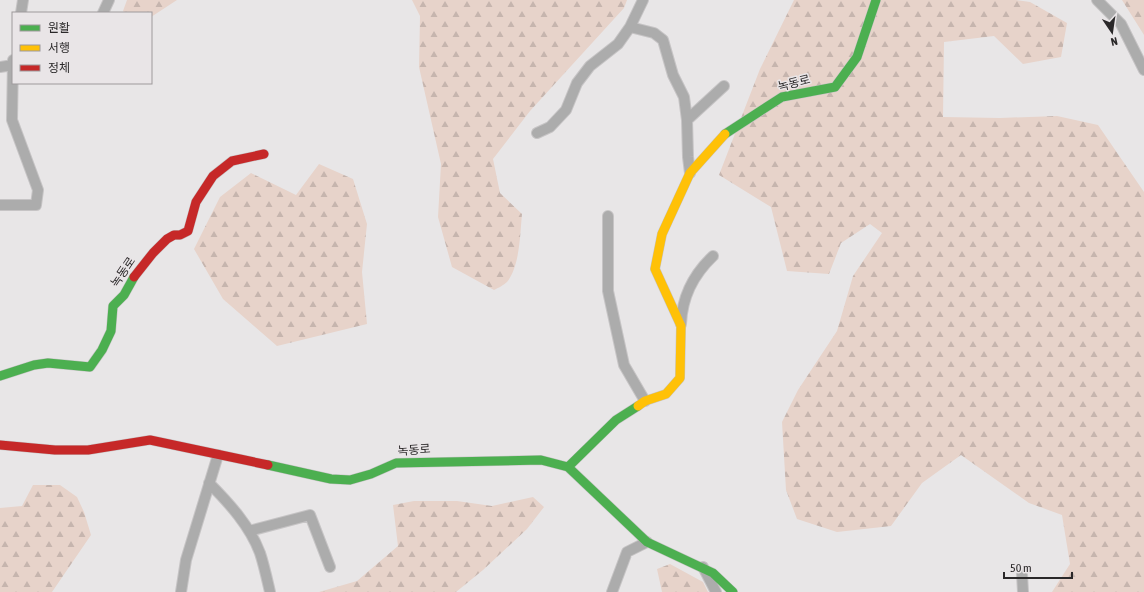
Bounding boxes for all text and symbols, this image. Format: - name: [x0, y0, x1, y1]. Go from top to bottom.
- legend: [12, 12, 152, 84]
- north arrow: [1092, 12, 1132, 52]
- text: 원활: [48, 21, 70, 35]
- text: N: [1110, 35, 1119, 48]
- text: 서행: [48, 41, 70, 55]
- text: 정체: [48, 61, 70, 75]
- street label: 녹동로: [776, 72, 812, 94]
- street label: 녹동로: [108, 254, 138, 290]
- street label: 녹동로: [397, 442, 431, 458]
- scale bar: [1004, 554, 1072, 580]
- text: 50 m: [1010, 561, 1032, 575]

